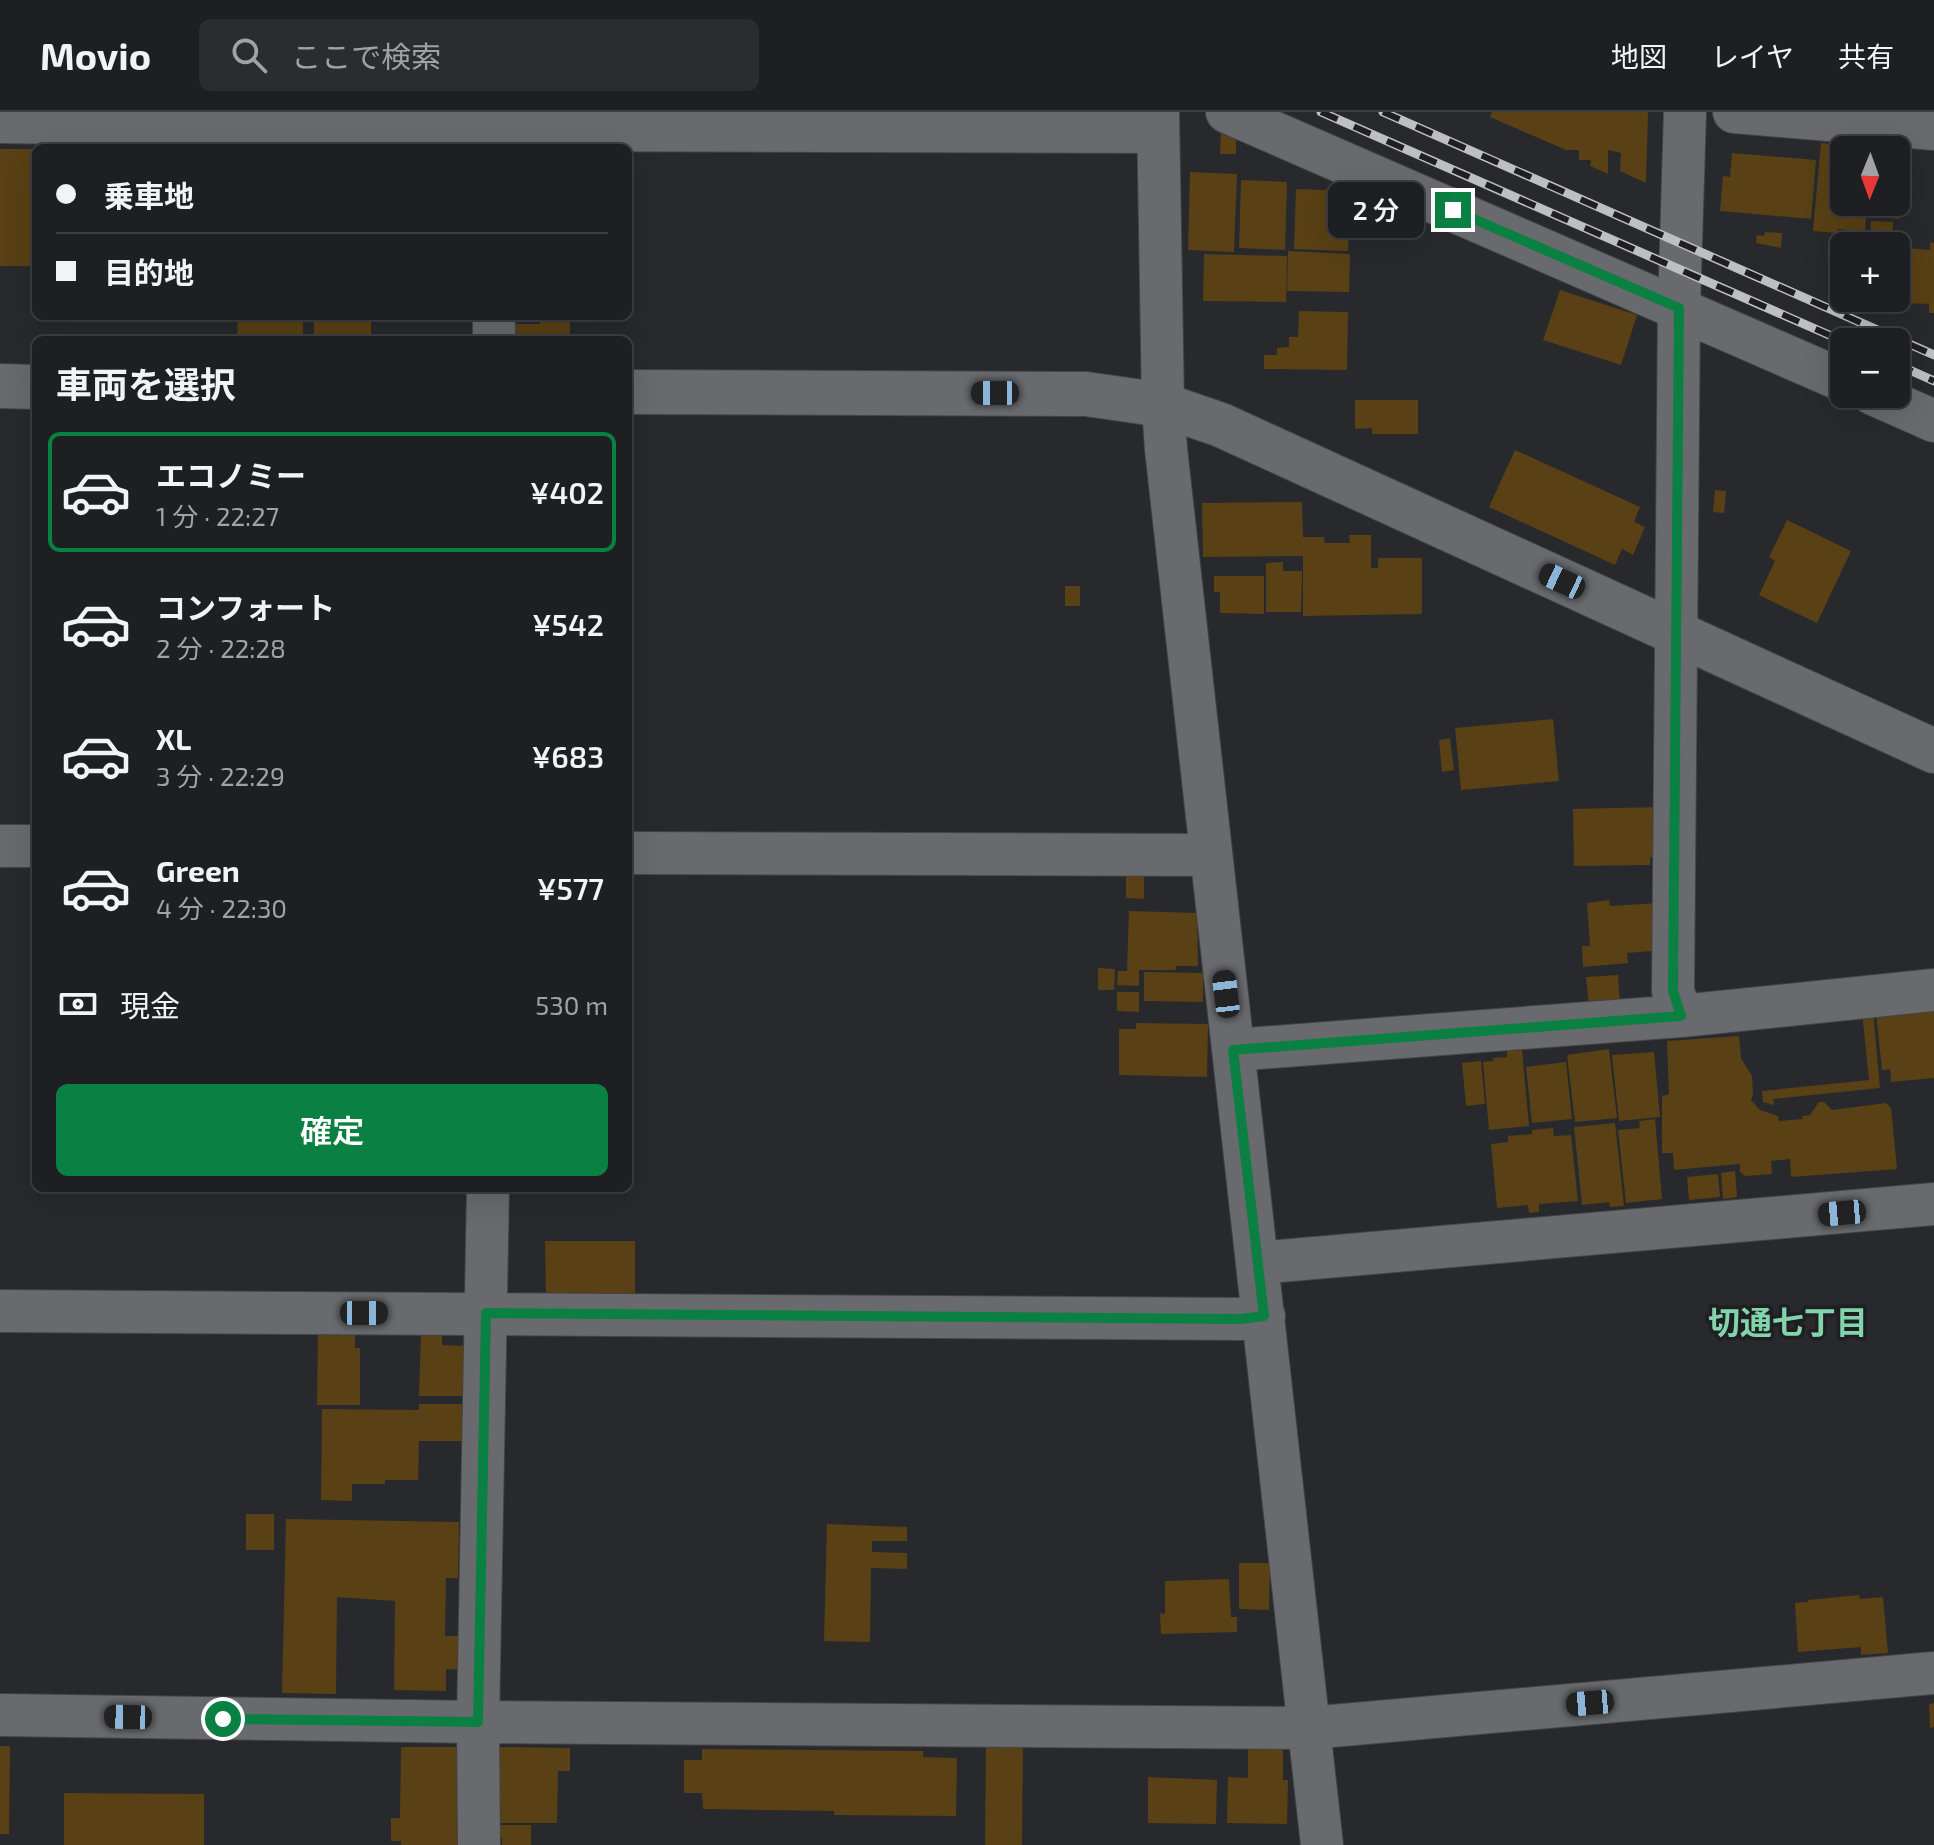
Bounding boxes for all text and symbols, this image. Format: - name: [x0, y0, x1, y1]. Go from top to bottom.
- search box: [199, 19, 759, 91]
- text: Movio: [40, 32, 151, 78]
- icon: search: [227, 33, 271, 77]
- text: ここで検索: [291, 38, 441, 74]
- text: 地図: [1611, 39, 1667, 73]
- text: レイヤ: [1711, 39, 1794, 73]
- text: 共有: [1838, 39, 1894, 73]
- north arrow: [1830, 136, 1910, 216]
- map controls: [1830, 136, 1910, 408]
- text: 乗車地: [104, 177, 194, 213]
- callout: 2 分: [1329, 182, 1425, 238]
- route end: [1435, 192, 1471, 228]
- text: 2 分: [1353, 194, 1399, 225]
- button: +: [1830, 232, 1910, 312]
- text: 目的地: [104, 254, 194, 290]
- button: −: [1830, 328, 1910, 408]
- text: 車両を選択: [56, 362, 236, 405]
- car: [971, 381, 1019, 405]
- icon: car: [60, 456, 132, 528]
- text: エコノミー: [156, 457, 306, 493]
- text: ¥402: [530, 474, 604, 510]
- text: 1 分 · 22:27: [156, 500, 279, 531]
- car: [1535, 560, 1589, 602]
- icon: car: [60, 588, 132, 660]
- text: コンフォート: [156, 589, 335, 625]
- text: ¥542: [532, 606, 604, 642]
- text: 2 分 · 22:28: [156, 632, 286, 663]
- icon: car: [60, 720, 132, 792]
- text: XL: [156, 720, 191, 756]
- text: ¥683: [532, 738, 604, 774]
- text: 3 分 · 22:29: [156, 760, 285, 791]
- icon: car: [60, 852, 132, 924]
- text: Green: [156, 852, 240, 888]
- text: ¥577: [537, 870, 604, 906]
- text: 4 分 · 22:30: [156, 892, 287, 923]
- car: [1211, 969, 1241, 1019]
- icon: cash: [56, 982, 100, 1026]
- text: 現金: [120, 987, 180, 1023]
- text: 530 m: [535, 989, 608, 1020]
- button: 確定: [56, 1084, 608, 1176]
- car: [1817, 1199, 1867, 1227]
- car: [340, 1301, 388, 1325]
- district label: 切通七丁目: [1708, 1302, 1868, 1340]
- car: [1565, 1689, 1615, 1717]
- route start: [205, 1701, 241, 1737]
- car: [104, 1705, 152, 1729]

